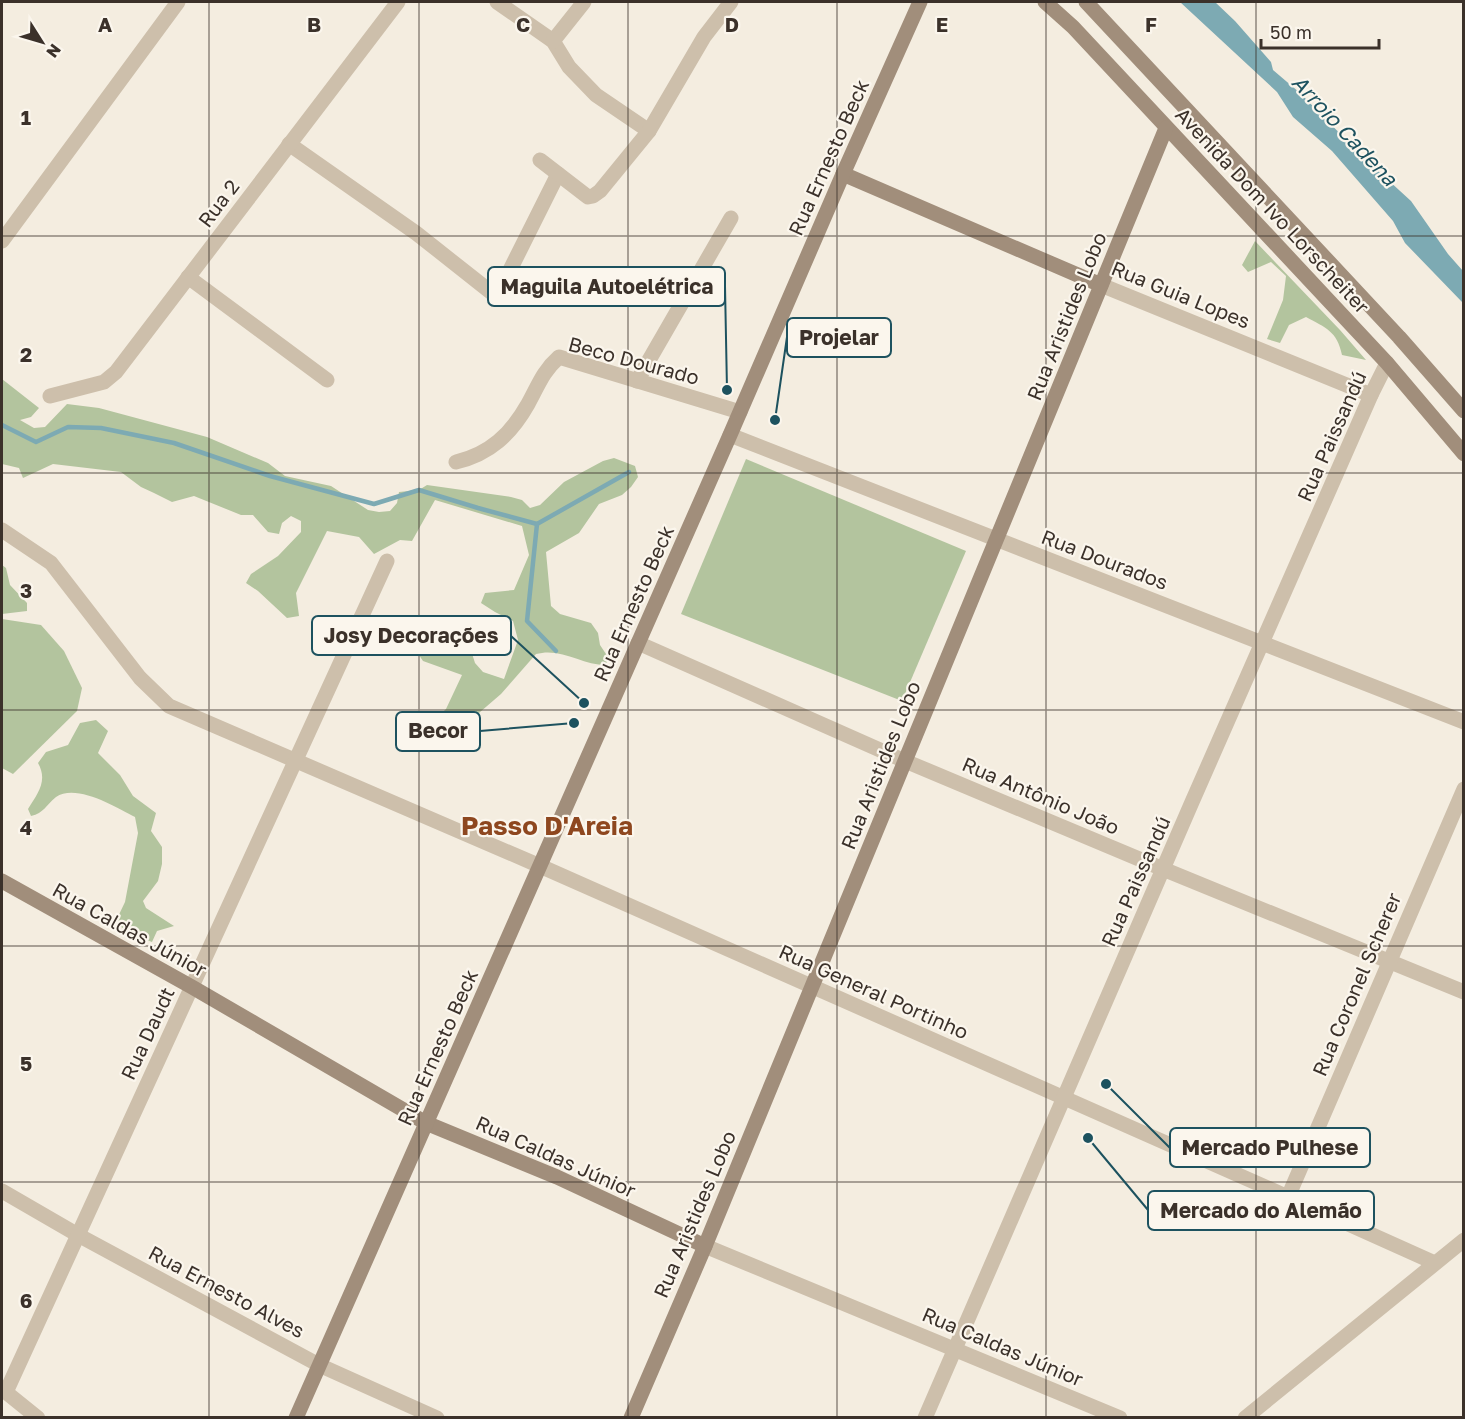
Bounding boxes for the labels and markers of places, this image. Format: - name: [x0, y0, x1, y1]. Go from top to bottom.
- callout: Maguila Autoelétrica: [488, 267, 725, 306]
- callout: Projelar: [787, 318, 891, 357]
- callout: Josy Decorações: [312, 616, 511, 655]
- callout: Becor: [396, 712, 480, 751]
- callout: Mercado Pulhese: [1170, 1128, 1370, 1167]
- callout: Mercado do Alemão: [1148, 1191, 1374, 1230]

